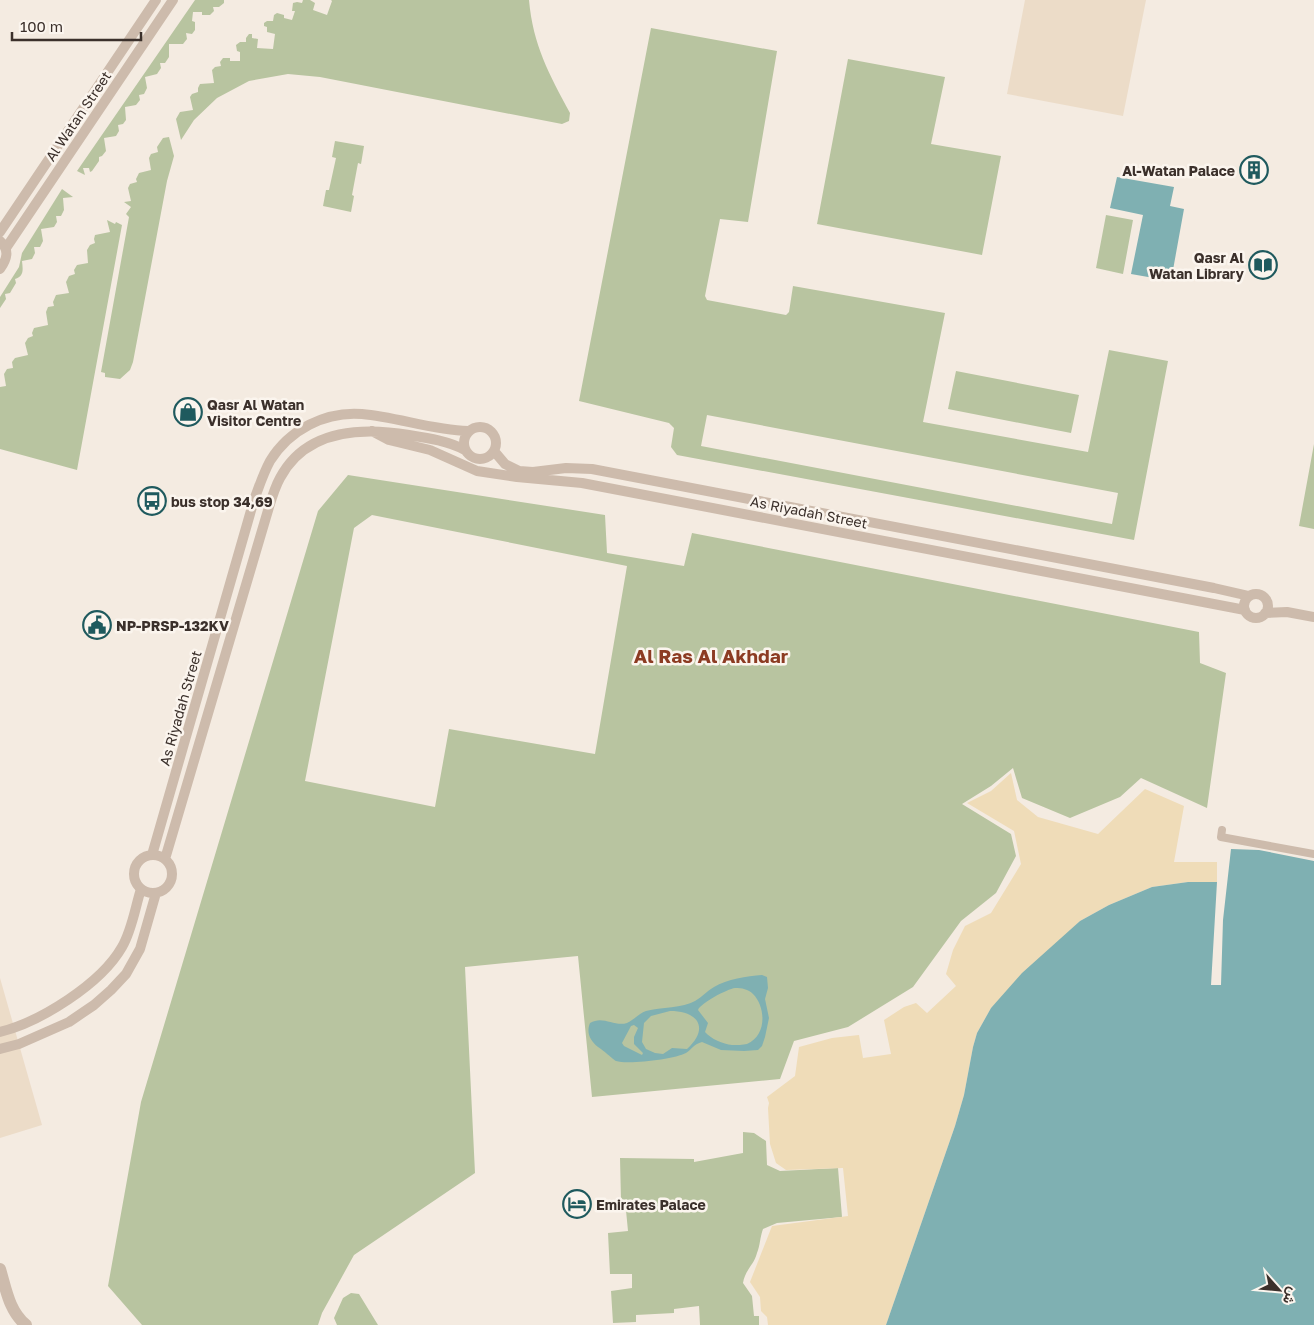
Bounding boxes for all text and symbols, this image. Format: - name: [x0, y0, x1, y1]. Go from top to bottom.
- scale bar: [12, 10, 141, 42]
- text: 100 m: [20, 17, 63, 35]
- street label: Al Watan Street: [42, 68, 114, 164]
- building icon: Al-Watan Palace: [1239, 155, 1269, 185]
- place label: Al-Watan Palace: [1122, 162, 1235, 179]
- place label: Qasr Al Watan Library: [1149, 249, 1245, 282]
- library icon: Qasr Al Watan Library: [1248, 250, 1278, 280]
- place label: Qasr Al Watan Visitor Centre: [207, 396, 304, 429]
- shop icon: Qasr Al Watan Visitor Centre: [173, 397, 203, 427]
- bus stop icon: bus stop 34,69: [137, 486, 167, 516]
- street label: As Riyadah Street: [749, 492, 869, 532]
- place label: bus stop 34,69: [171, 493, 273, 510]
- public building icon: NP-PRSP-132KV: [82, 610, 112, 640]
- place label: NP-PRSP-132KV: [116, 617, 229, 634]
- district label: Al Ras Al Akhdar: [634, 644, 789, 667]
- street label: As Riyadah Street: [155, 649, 205, 767]
- hotel icon: Emirates Palace: [562, 1189, 592, 1219]
- place label: Emirates Palace: [596, 1196, 706, 1213]
- north arrow: [1254, 1265, 1304, 1315]
- text: ش: [1279, 1284, 1302, 1308]

